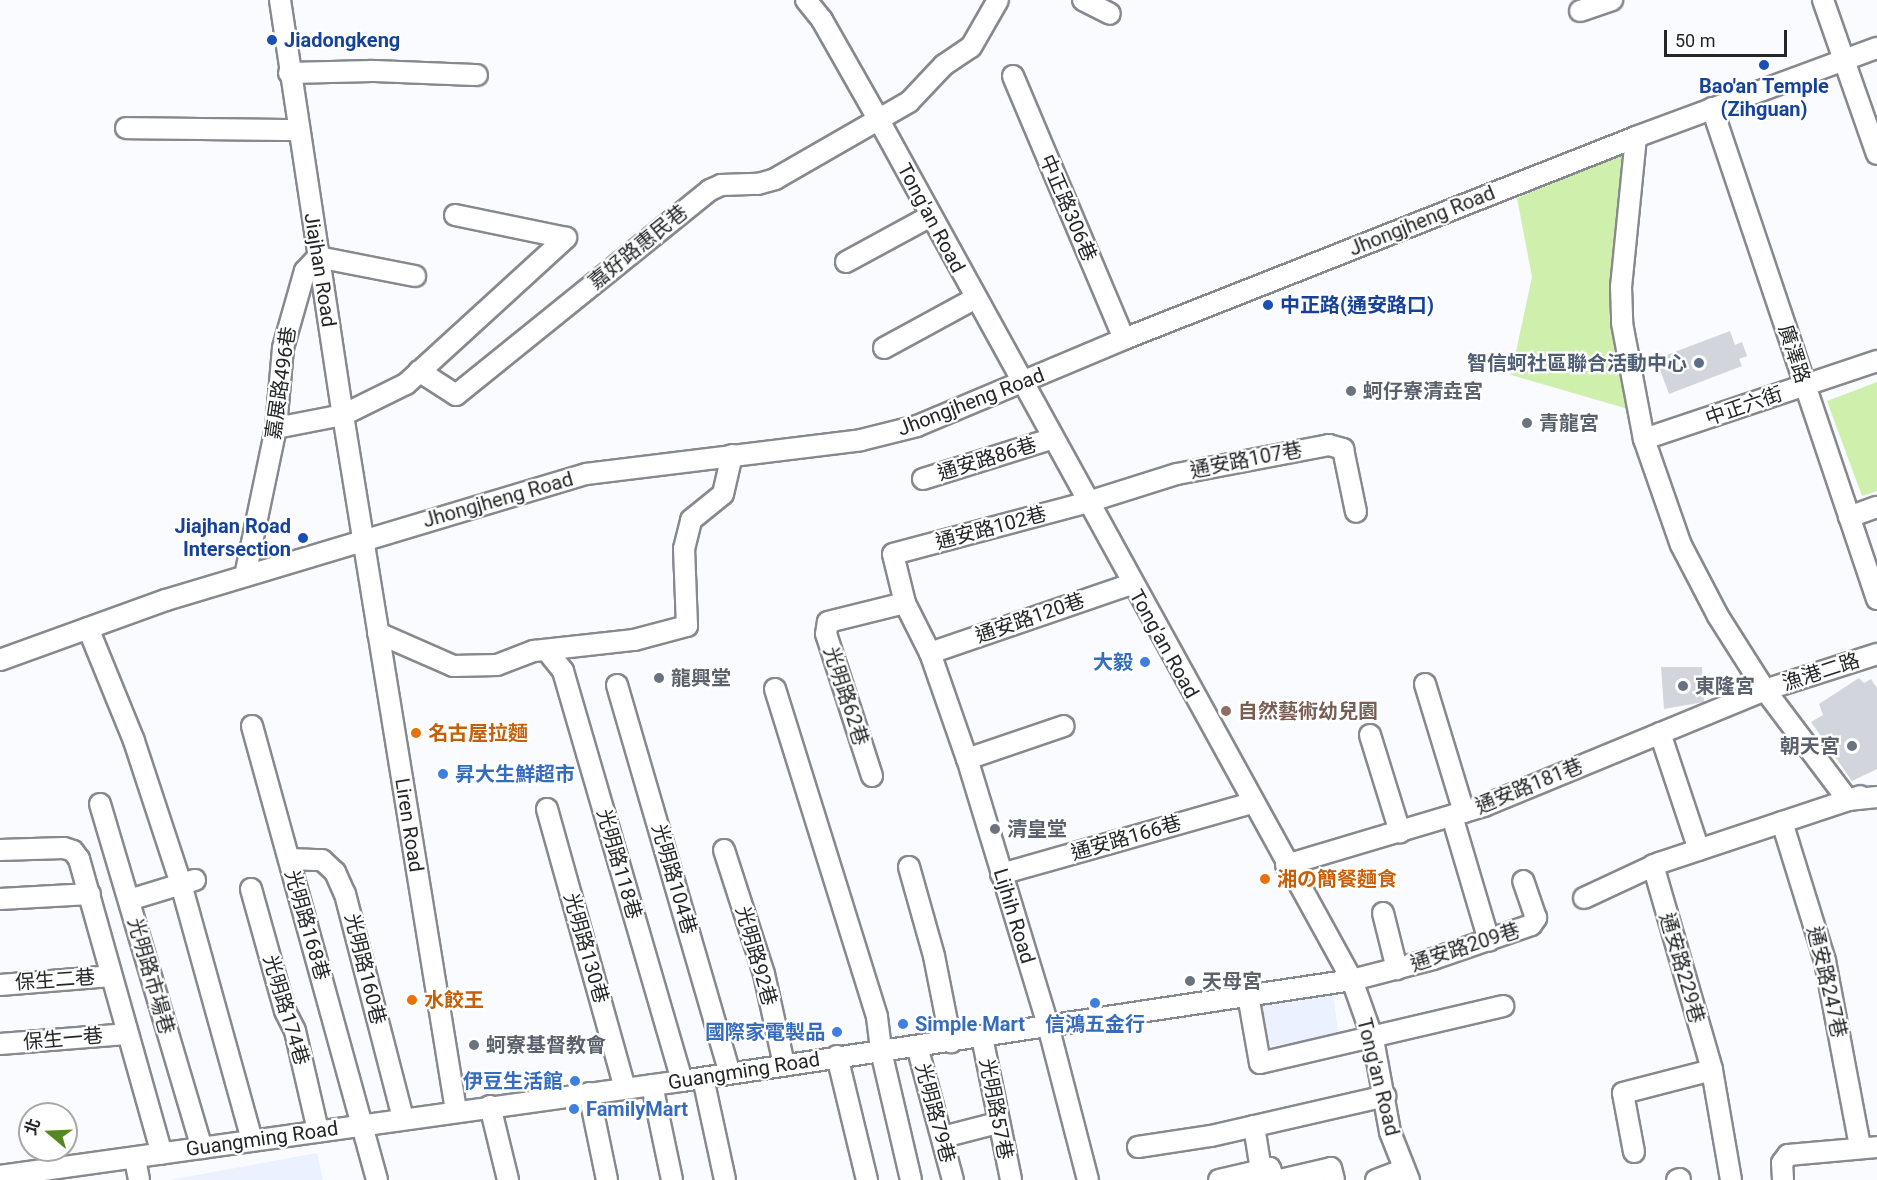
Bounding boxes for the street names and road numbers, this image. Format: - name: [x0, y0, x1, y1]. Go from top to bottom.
- street label: 中正路306巷: [1035, 151, 1101, 265]
- street label: Tong'an Road: [892, 159, 970, 277]
- street label: Jhongjheng Road: [1346, 181, 1498, 261]
- street label: 嘉好路惠民巷: [584, 200, 692, 294]
- street label: Jiajhan Road: [299, 211, 341, 329]
- street label: 廣澤路: [1773, 322, 1815, 386]
- street label: 嘉展路496巷: [261, 325, 301, 441]
- street label: Jhongjheng Road: [894, 363, 1048, 441]
- street label: 中正六街: [1702, 382, 1786, 430]
- street label: 通安路86巷: [934, 433, 1040, 485]
- street label: 通安路107巷: [1188, 437, 1304, 483]
- street label: Jhongjheng Road: [420, 467, 576, 533]
- street label: 通安路102巷: [933, 502, 1049, 554]
- street label: Tong'an Road: [1124, 586, 1204, 702]
- street label: 通安路120巷: [972, 588, 1088, 648]
- street label: 光明路62巷: [819, 644, 873, 748]
- street label: 漁港二路: [1779, 648, 1863, 696]
- street label: 通安路181巷: [1472, 754, 1586, 818]
- street label: Liren Road: [390, 776, 428, 874]
- street label: 光明路118巷: [592, 806, 646, 922]
- street label: 通安路166巷: [1068, 811, 1184, 865]
- street label: 光明路104巷: [647, 821, 701, 937]
- street label: Lijhih Road: [988, 866, 1040, 966]
- street label: 光明路168巷: [280, 867, 334, 983]
- street label: 光明路130巷: [559, 890, 613, 1006]
- street label: 光明路92巷: [730, 903, 782, 1009]
- street label: 通安路229巷: [1655, 910, 1709, 1026]
- street label: 光明路160巷: [340, 911, 390, 1027]
- street label: 光明路市場巷: [123, 915, 179, 1037]
- street label: 通安路209巷: [1407, 918, 1523, 976]
- street label: 通安路247巷: [1803, 924, 1851, 1040]
- street label: 光明路174巷: [258, 952, 314, 1068]
- street label: 保生二巷: [14, 965, 96, 995]
- street label: Tong'an Road: [1352, 1016, 1404, 1138]
- street label: 保生一巷: [22, 1024, 104, 1054]
- street label: Guangming Road: [666, 1047, 822, 1095]
- street label: 光明路57巷: [974, 1056, 1018, 1162]
- street label: 光明路79巷: [910, 1060, 960, 1166]
- street label: Guangming Road: [184, 1116, 340, 1162]

